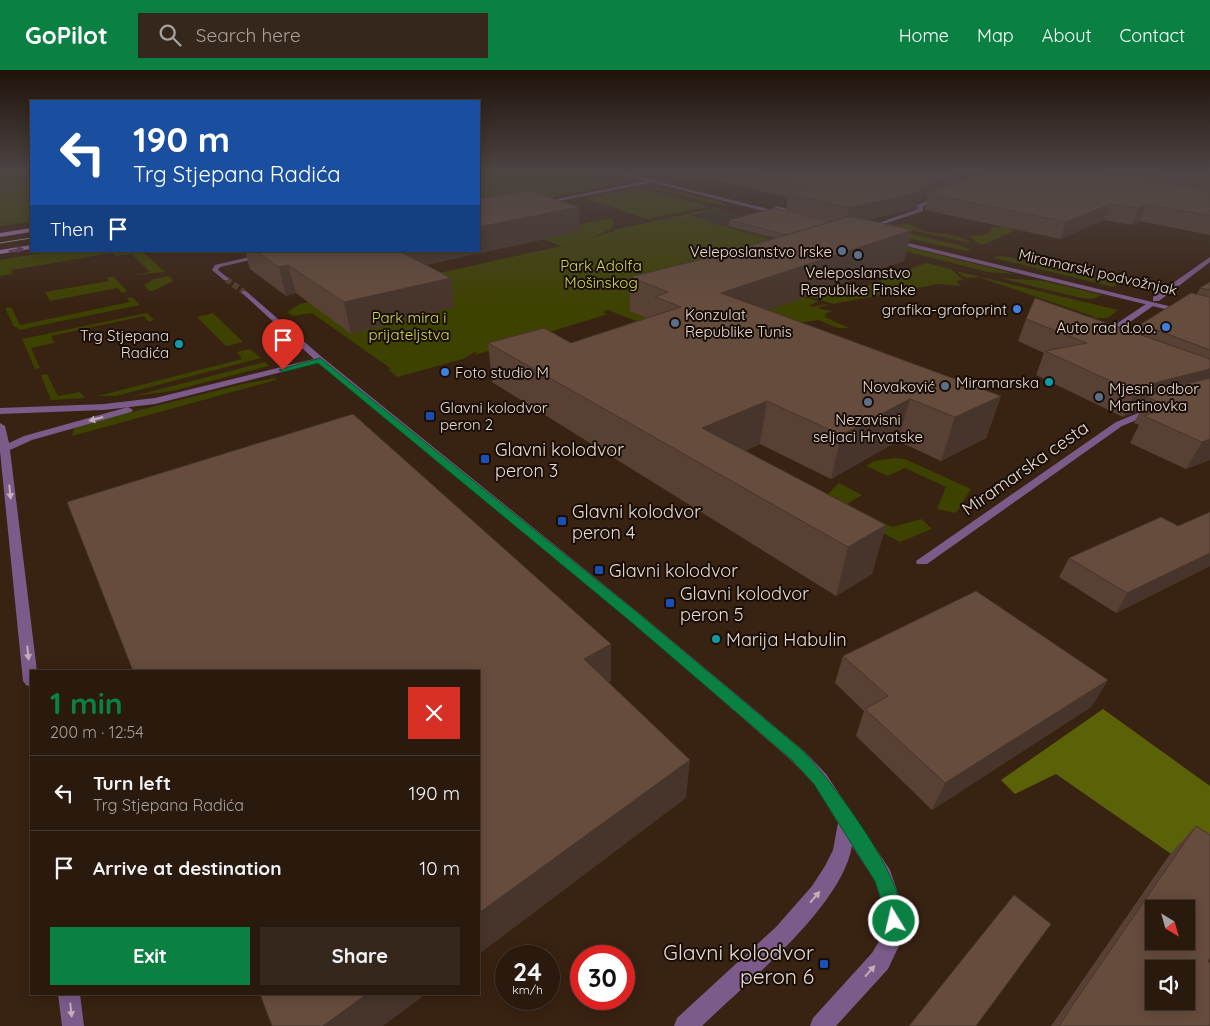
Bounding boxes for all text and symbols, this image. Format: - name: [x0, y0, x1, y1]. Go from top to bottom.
- search box: [138, 13, 488, 58]
- text: GoPilot: [25, 20, 108, 50]
- icon: search: [156, 21, 184, 49]
- text: Search here: [196, 23, 301, 47]
- text: Home: [899, 24, 949, 47]
- text: Map: [977, 24, 1014, 47]
- text: About: [1042, 24, 1092, 47]
- text: Contact: [1120, 24, 1185, 47]
- text: 190 m: [133, 117, 230, 161]
- icon: left: [50, 120, 115, 185]
- text: Trg Stjepana Radića: [133, 160, 341, 188]
- icon: arrive: [104, 215, 132, 243]
- text: Then: [50, 217, 94, 241]
- place label: Veleposlanstvo Irske: [690, 242, 832, 261]
- street label: Miramarski podvožnjak: [1017, 244, 1179, 300]
- one-way arrow: [8, 245, 24, 253]
- marker: Veleposlanstvo Irske: [836, 245, 848, 257]
- marker: Veleposlanstvo Republike Finske: [852, 249, 864, 261]
- park label: Park Adolfa Mošinskog: [560, 256, 642, 292]
- place label: Veleposlanstvo Republike Finske: [800, 263, 916, 299]
- place label: grafika-grafoprint: [882, 300, 1007, 319]
- marker: grafika-grafoprint: [1011, 303, 1023, 315]
- place label: Konzulat Republike Tunis: [685, 305, 792, 341]
- park label: Park mira i prijateljstva: [368, 308, 450, 344]
- marker: Konzulat Republike Tunis: [669, 317, 681, 329]
- place label: Auto rad d.o.o.: [1057, 318, 1156, 337]
- pin: [262, 319, 304, 370]
- marker: Auto rad d.o.o.: [1160, 321, 1172, 333]
- place label: Trg Stjepana Radića: [80, 326, 169, 362]
- icon: arrive: [269, 326, 297, 354]
- marker: Trg Stjepana Radića: [173, 338, 185, 350]
- place label: Foto studio M: [455, 363, 549, 382]
- marker: Foto studio M: [439, 366, 451, 378]
- place label: Miramarska: [956, 373, 1039, 392]
- marker: Miramarska: [1043, 376, 1055, 388]
- place label: Novaković: [863, 377, 935, 396]
- place label: Mjesni odbor Martinovka: [1109, 379, 1199, 415]
- marker: Novaković: [939, 380, 951, 392]
- marker: Mjesni odbor Martinovka: [1093, 391, 1105, 403]
- marker: Nezavisni seljaci Hrvatske: [862, 396, 874, 408]
- place label: Glavni kolodvor peron 2: [440, 398, 548, 434]
- marker: Glavni kolodvor peron 2: [424, 410, 436, 422]
- place label: Nezavisni seljaci Hrvatske: [813, 410, 923, 446]
- one-way arrow: [88, 415, 103, 423]
- street label: Miramarska cesta: [957, 416, 1093, 520]
- place label: Glavni kolodvor peron 3: [495, 438, 624, 482]
- marker: Glavni kolodvor peron 3: [479, 453, 491, 465]
- one-way arrow: [6, 484, 14, 500]
- place label: Glavni kolodvor peron 4: [572, 500, 701, 544]
- marker: Glavni kolodvor peron 4: [556, 515, 568, 527]
- place label: Glavni kolodvor: [609, 559, 738, 582]
- marker: Glavni kolodvor: [593, 564, 605, 576]
- place label: Glavni kolodvor peron 5: [680, 582, 809, 626]
- marker: Glavni kolodvor peron 5: [664, 597, 676, 609]
- place label: Marija Habulin: [726, 628, 847, 651]
- marker: Marija Habulin: [710, 633, 722, 645]
- one-way arrow: [24, 646, 32, 662]
- text: 1 min: [50, 684, 123, 722]
- button: close: [408, 687, 460, 739]
- text: 200 m · 12:54: [50, 722, 144, 742]
- text: Turn left: [93, 771, 171, 795]
- icon: left: [50, 779, 78, 807]
- text: 190 m: [409, 781, 460, 805]
- text: Trg Stjepana Radića: [93, 795, 244, 815]
- icon: arrive: [50, 854, 78, 882]
- text: Arrive at destination: [93, 856, 282, 880]
- text: 10 m: [419, 856, 460, 880]
- one-way arrow: [810, 891, 821, 904]
- position arrow: [867, 894, 919, 946]
- north arrow: [1145, 900, 1195, 950]
- map controls: [1145, 900, 1195, 1010]
- button: Exit: [50, 927, 250, 985]
- button: Share: [260, 927, 460, 985]
- place label: Glavni kolodvor peron 6: [663, 939, 814, 989]
- speed limit sign: 30: [570, 945, 635, 1010]
- text: 24: [513, 956, 542, 987]
- marker: Glavni kolodvor peron 6: [818, 958, 830, 970]
- button: sound: [1145, 960, 1195, 1010]
- one-way arrow: [864, 966, 876, 978]
- text: km/h: [512, 982, 543, 997]
- one-way arrow: [67, 1002, 75, 1018]

